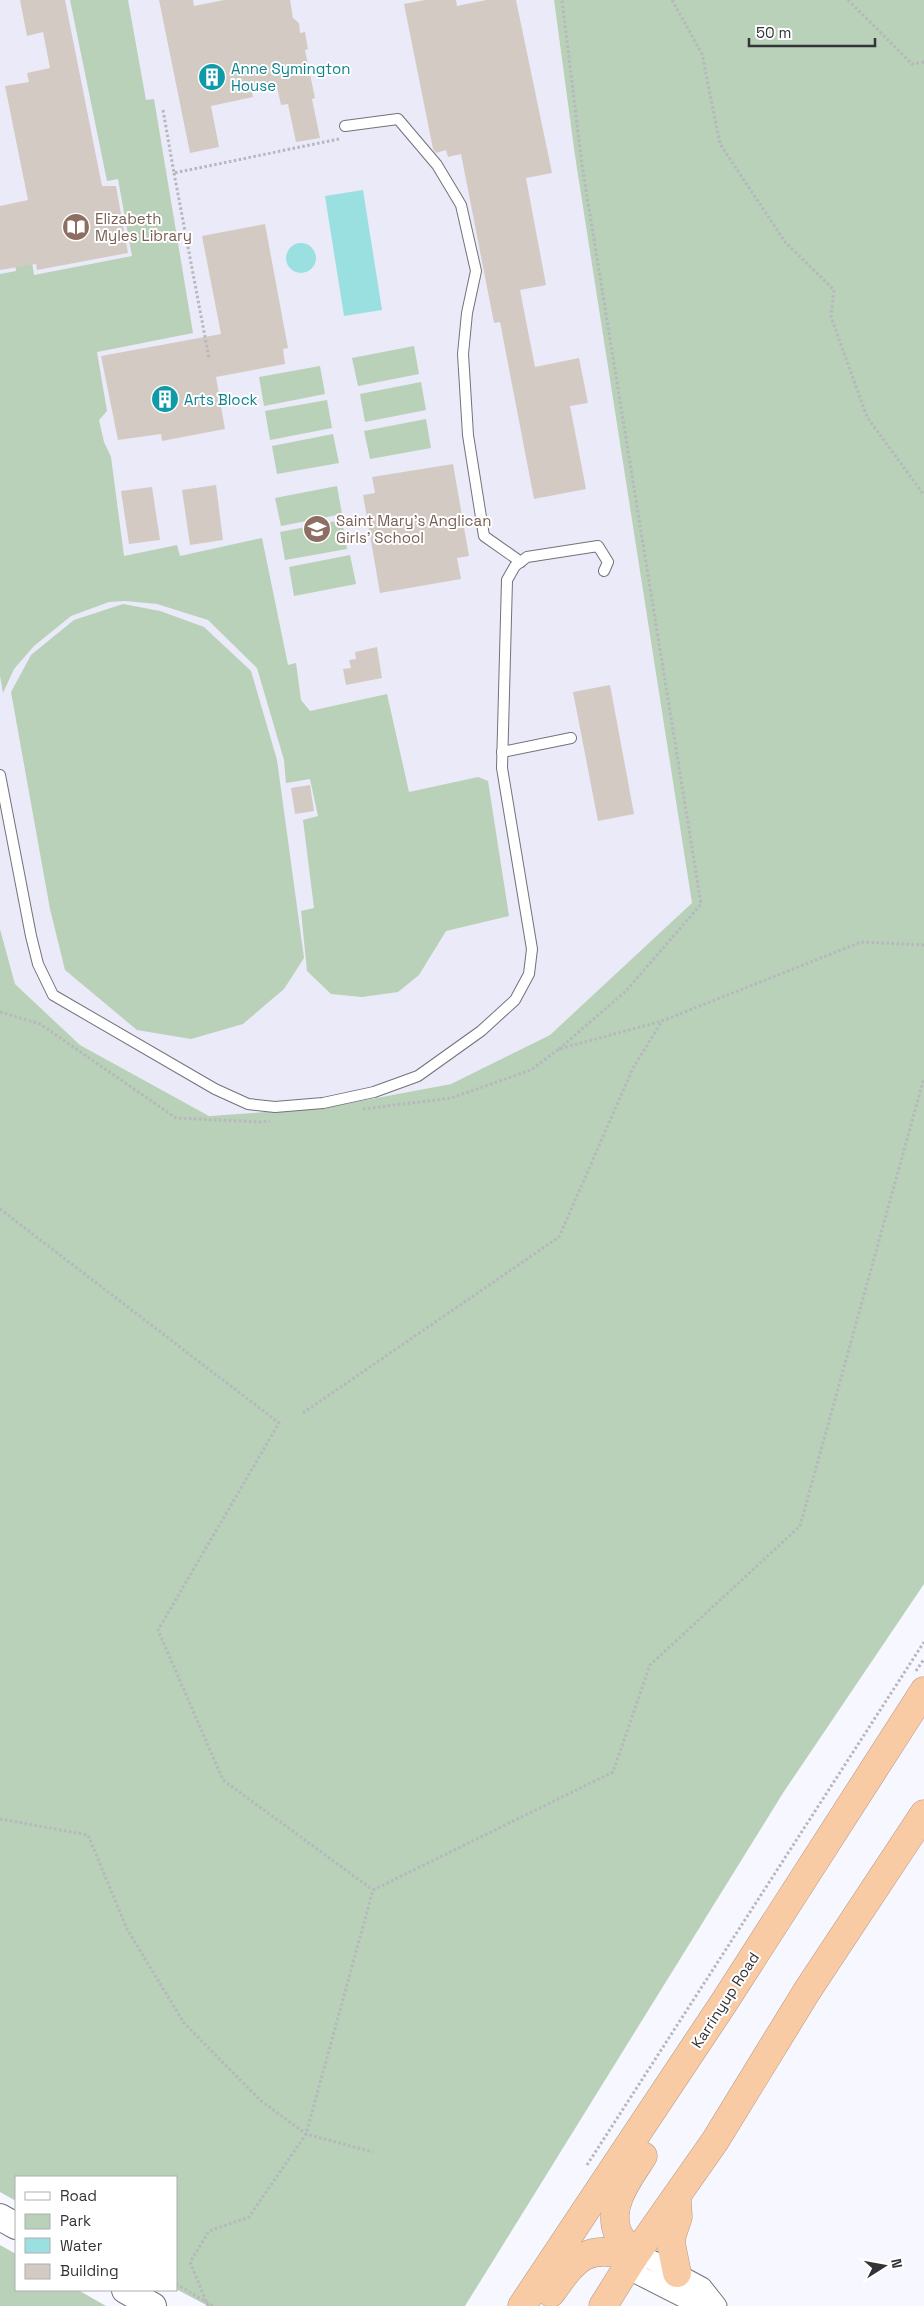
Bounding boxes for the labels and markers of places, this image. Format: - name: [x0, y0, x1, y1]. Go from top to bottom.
- place label: Anne Symington House: [231, 59, 350, 95]
- building icon: Anne Symington House: [197, 62, 227, 92]
- place label: Elizabeth Myles Library: [95, 209, 192, 245]
- library icon: Elizabeth Myles Library: [61, 212, 91, 242]
- building icon: Arts Block: [150, 384, 180, 414]
- place label: Arts Block: [184, 390, 258, 409]
- place label: Saint Mary's Anglican Girls' School: [336, 511, 491, 547]
- school or university icon: Saint Mary's Anglican Girls' School: [302, 514, 332, 544]

